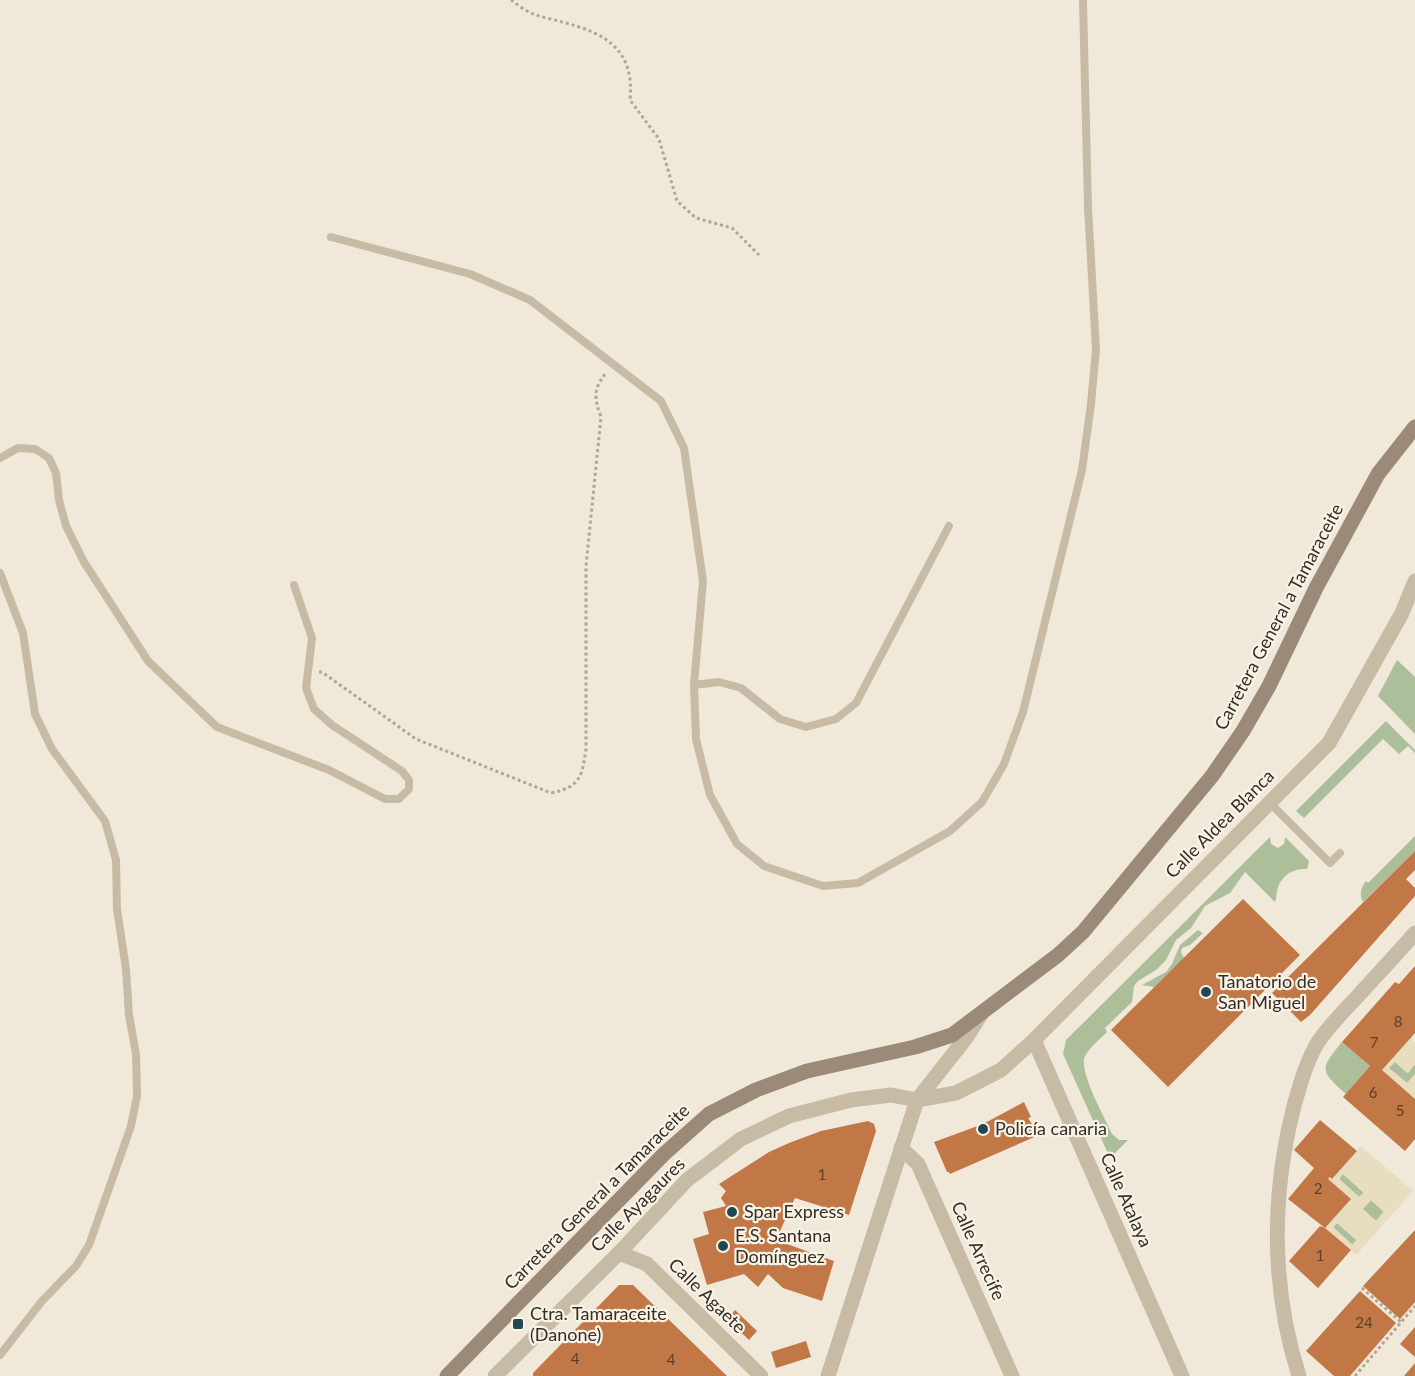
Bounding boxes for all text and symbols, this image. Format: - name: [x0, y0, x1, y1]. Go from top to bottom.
- street label: Carretera General a Tamaraceite: [1209, 500, 1347, 733]
- street label: Calle Aldea Blanca: [1160, 764, 1278, 882]
- place label: Tanatorio de San Miguel: [1218, 970, 1316, 1013]
- marker: Tanatorio de San Miguel: [1199, 985, 1213, 999]
- house number: 8: [1394, 1012, 1402, 1030]
- house number: 7: [1370, 1033, 1379, 1051]
- house number: 6: [1369, 1083, 1378, 1101]
- street label: Carretera General a Tamaraceite: [499, 1099, 694, 1294]
- house number: 5: [1396, 1101, 1404, 1119]
- place label: Policía canaria: [995, 1117, 1107, 1139]
- marker: Policía canaria: [976, 1122, 990, 1136]
- street label: Calle Atalaya: [1096, 1149, 1158, 1250]
- street label: Calle Ayagaures: [586, 1152, 689, 1256]
- house number: 1: [818, 1165, 826, 1183]
- house number: 2: [1314, 1179, 1322, 1197]
- street label: Calle Arrecife: [947, 1198, 1010, 1303]
- place label: Spar Express: [744, 1200, 844, 1222]
- marker: Spar Express: [725, 1205, 739, 1219]
- place label: E.S. Santana Domínguez: [735, 1224, 831, 1267]
- marker: E.S. Santana Domínguez: [716, 1239, 730, 1253]
- house number: 1: [1316, 1246, 1324, 1264]
- street label: Calle Agaete: [665, 1253, 751, 1338]
- place label: Ctra. Tamaraceite (Danone): [530, 1302, 667, 1345]
- house number: 24: [1355, 1313, 1373, 1331]
- marker: Ctra. Tamaraceite (Danone): [511, 1317, 525, 1331]
- house number: 4: [571, 1349, 580, 1367]
- house number: 4: [667, 1350, 676, 1368]

